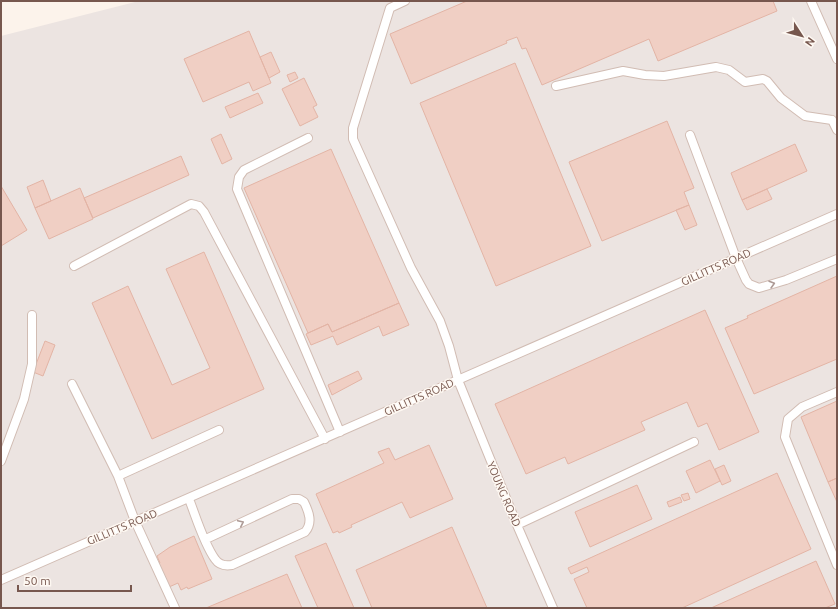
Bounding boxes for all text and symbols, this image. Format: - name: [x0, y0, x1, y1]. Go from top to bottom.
- north arrow: [782, 16, 822, 56]
- text: N: [803, 35, 817, 49]
- street label: GILLITTS ROAD: [679, 246, 753, 288]
- one-way arrow: [768, 280, 775, 289]
- street label: GILLITTS ROAD: [382, 376, 456, 418]
- street label: YOUNG ROAD: [485, 459, 523, 529]
- street label: GILLITTS ROAD: [85, 507, 159, 547]
- one-way arrow: [237, 520, 244, 528]
- scale bar: [18, 567, 131, 593]
- text: 50 m: [24, 574, 51, 587]

